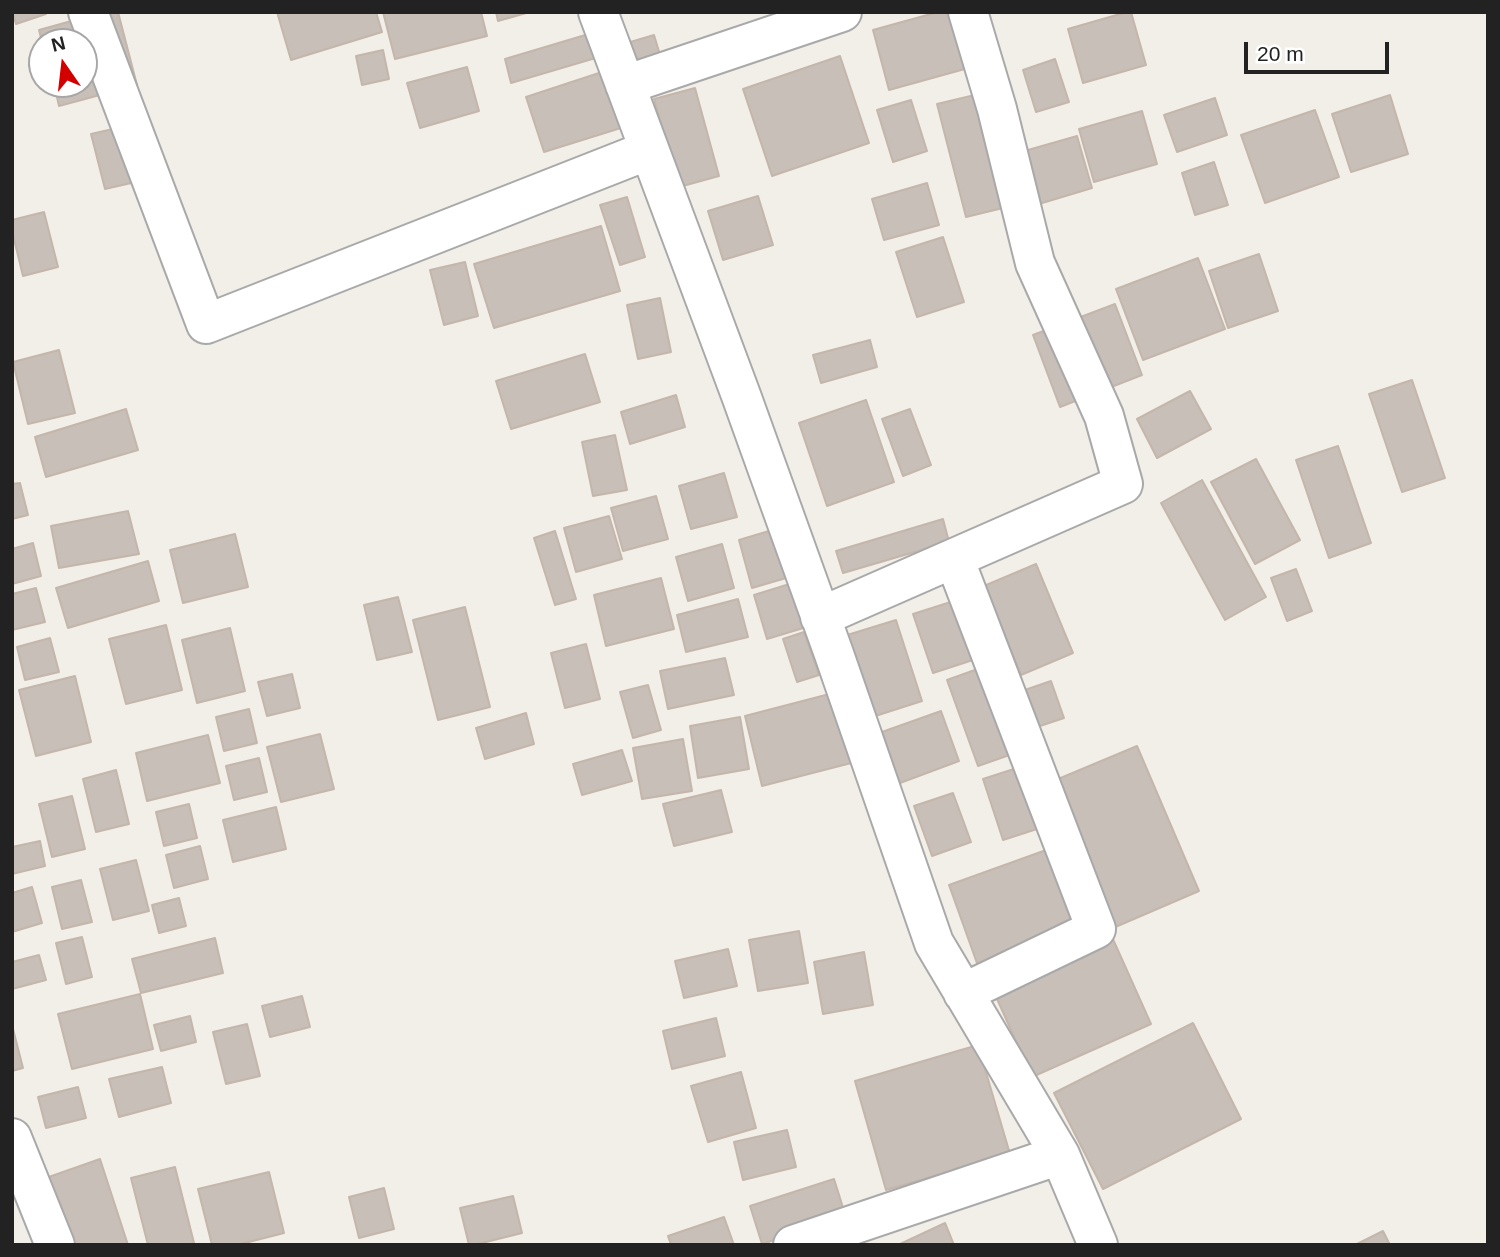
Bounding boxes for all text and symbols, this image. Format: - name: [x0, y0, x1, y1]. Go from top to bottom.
- north arrow: [28, 28, 98, 98]
- scale bar: [1248, 28, 1393, 72]
- text: N: [49, 32, 67, 56]
- text: 20 m: [1257, 42, 1304, 65]

